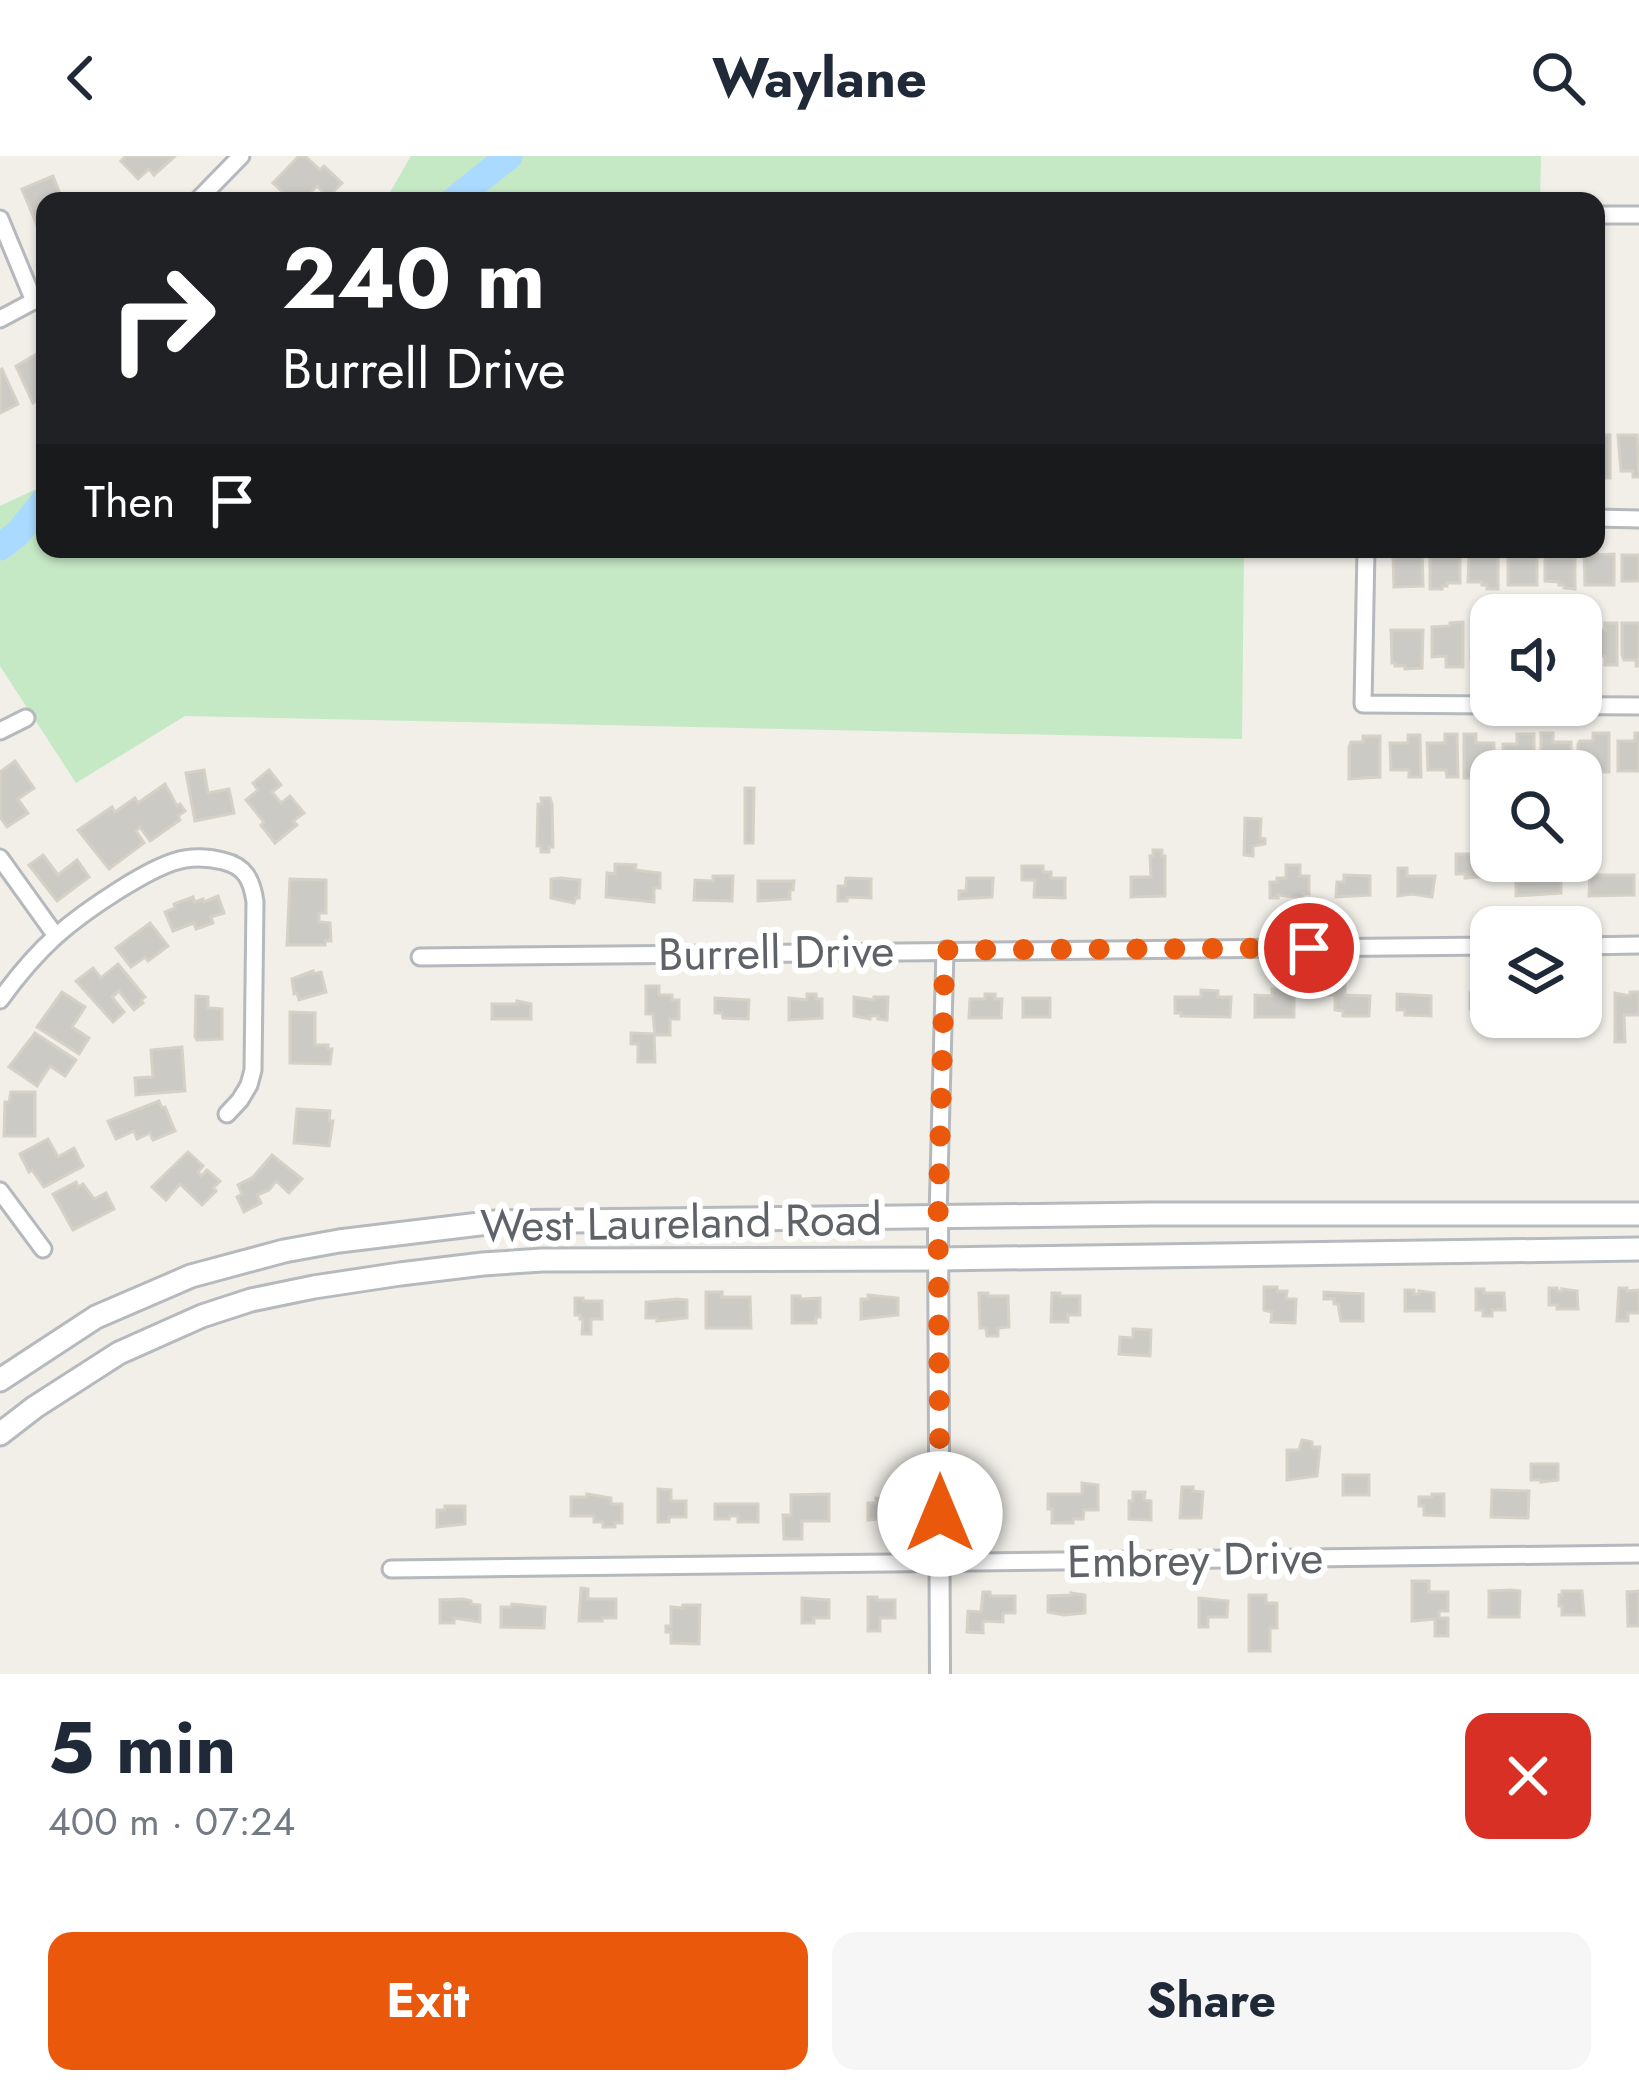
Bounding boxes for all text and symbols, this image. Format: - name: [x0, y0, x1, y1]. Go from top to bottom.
- text: Waylane: [712, 39, 927, 117]
- icon: back: [48, 45, 114, 111]
- icon: search: [1525, 45, 1591, 111]
- text: 240 m: [282, 218, 545, 340]
- icon: right: [84, 240, 240, 396]
- text: Burrell Drive: [282, 330, 566, 408]
- icon: arrive: [199, 468, 265, 534]
- text: Then: [84, 469, 175, 534]
- map controls: [1470, 594, 1602, 1038]
- button: sound: [1470, 594, 1602, 726]
- button: search: [1470, 750, 1602, 882]
- pin: [1258, 897, 1360, 999]
- button: layers: [1470, 906, 1602, 1038]
- icon: arrive: [1276, 915, 1342, 981]
- street label: Burrell Drive: [657, 918, 895, 987]
- street label: West Laureland Road: [480, 1186, 882, 1259]
- position arrow: [877, 1451, 1003, 1577]
- street label: Embrey Drive: [1066, 1525, 1324, 1594]
- text: 5 min: [48, 1696, 236, 1800]
- button: close: [1465, 1713, 1591, 1839]
- text: 400 m · 07:24: [48, 1793, 295, 1850]
- button: Exit: [48, 1932, 808, 2070]
- button: Share: [832, 1932, 1591, 2070]

